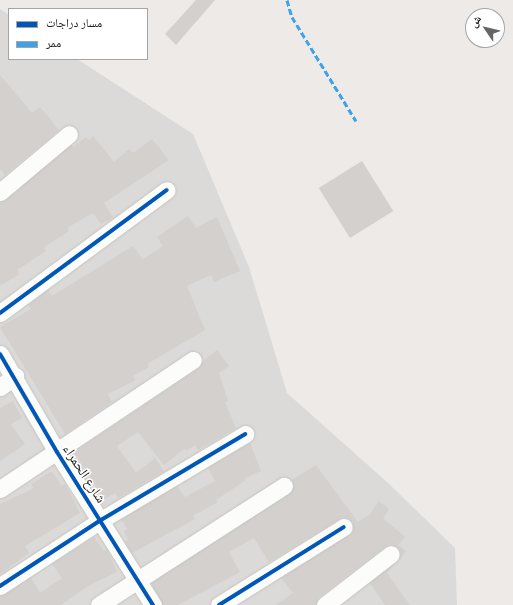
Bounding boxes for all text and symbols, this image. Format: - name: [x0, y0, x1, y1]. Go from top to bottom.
- legend: [8, 8, 148, 60]
- north arrow: [465, 8, 505, 48]
- text: ش: [467, 13, 484, 30]
- text: مسار دراجات: [46, 16, 102, 30]
- text: ممر: [46, 36, 61, 50]
- street label: شارع الحمراء: [59, 442, 109, 506]

